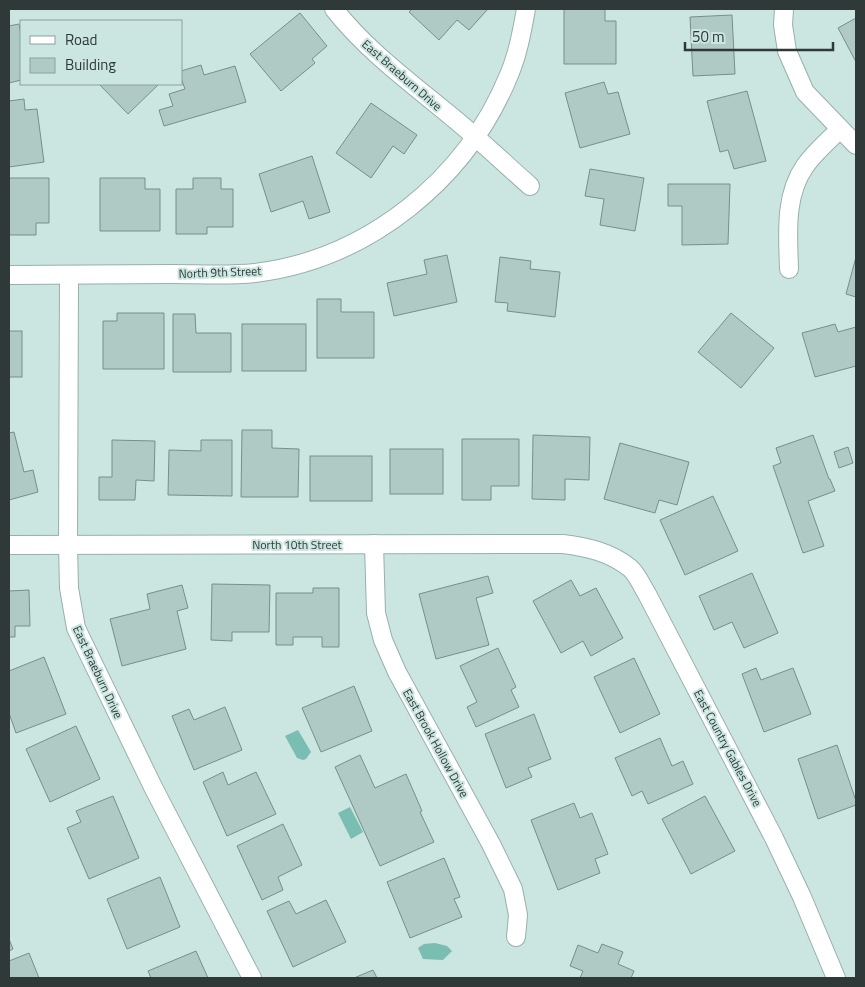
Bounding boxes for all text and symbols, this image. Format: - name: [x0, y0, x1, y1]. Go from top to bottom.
- legend: [20, 20, 182, 85]
- scale bar: [685, 20, 832, 52]
- text: 50 m: [692, 25, 725, 48]
- text: Road: [65, 28, 97, 51]
- street label: East Braeburn Drive: [358, 35, 446, 115]
- text: Building: [65, 53, 116, 76]
- street label: North 9th Street: [178, 261, 262, 283]
- street label: North 10th Street: [252, 535, 343, 554]
- street label: East Braeburn Drive: [68, 622, 128, 722]
- street label: East Brook Hollow Drive: [398, 685, 474, 801]
- street label: East Country Gables Drive: [689, 686, 767, 810]

